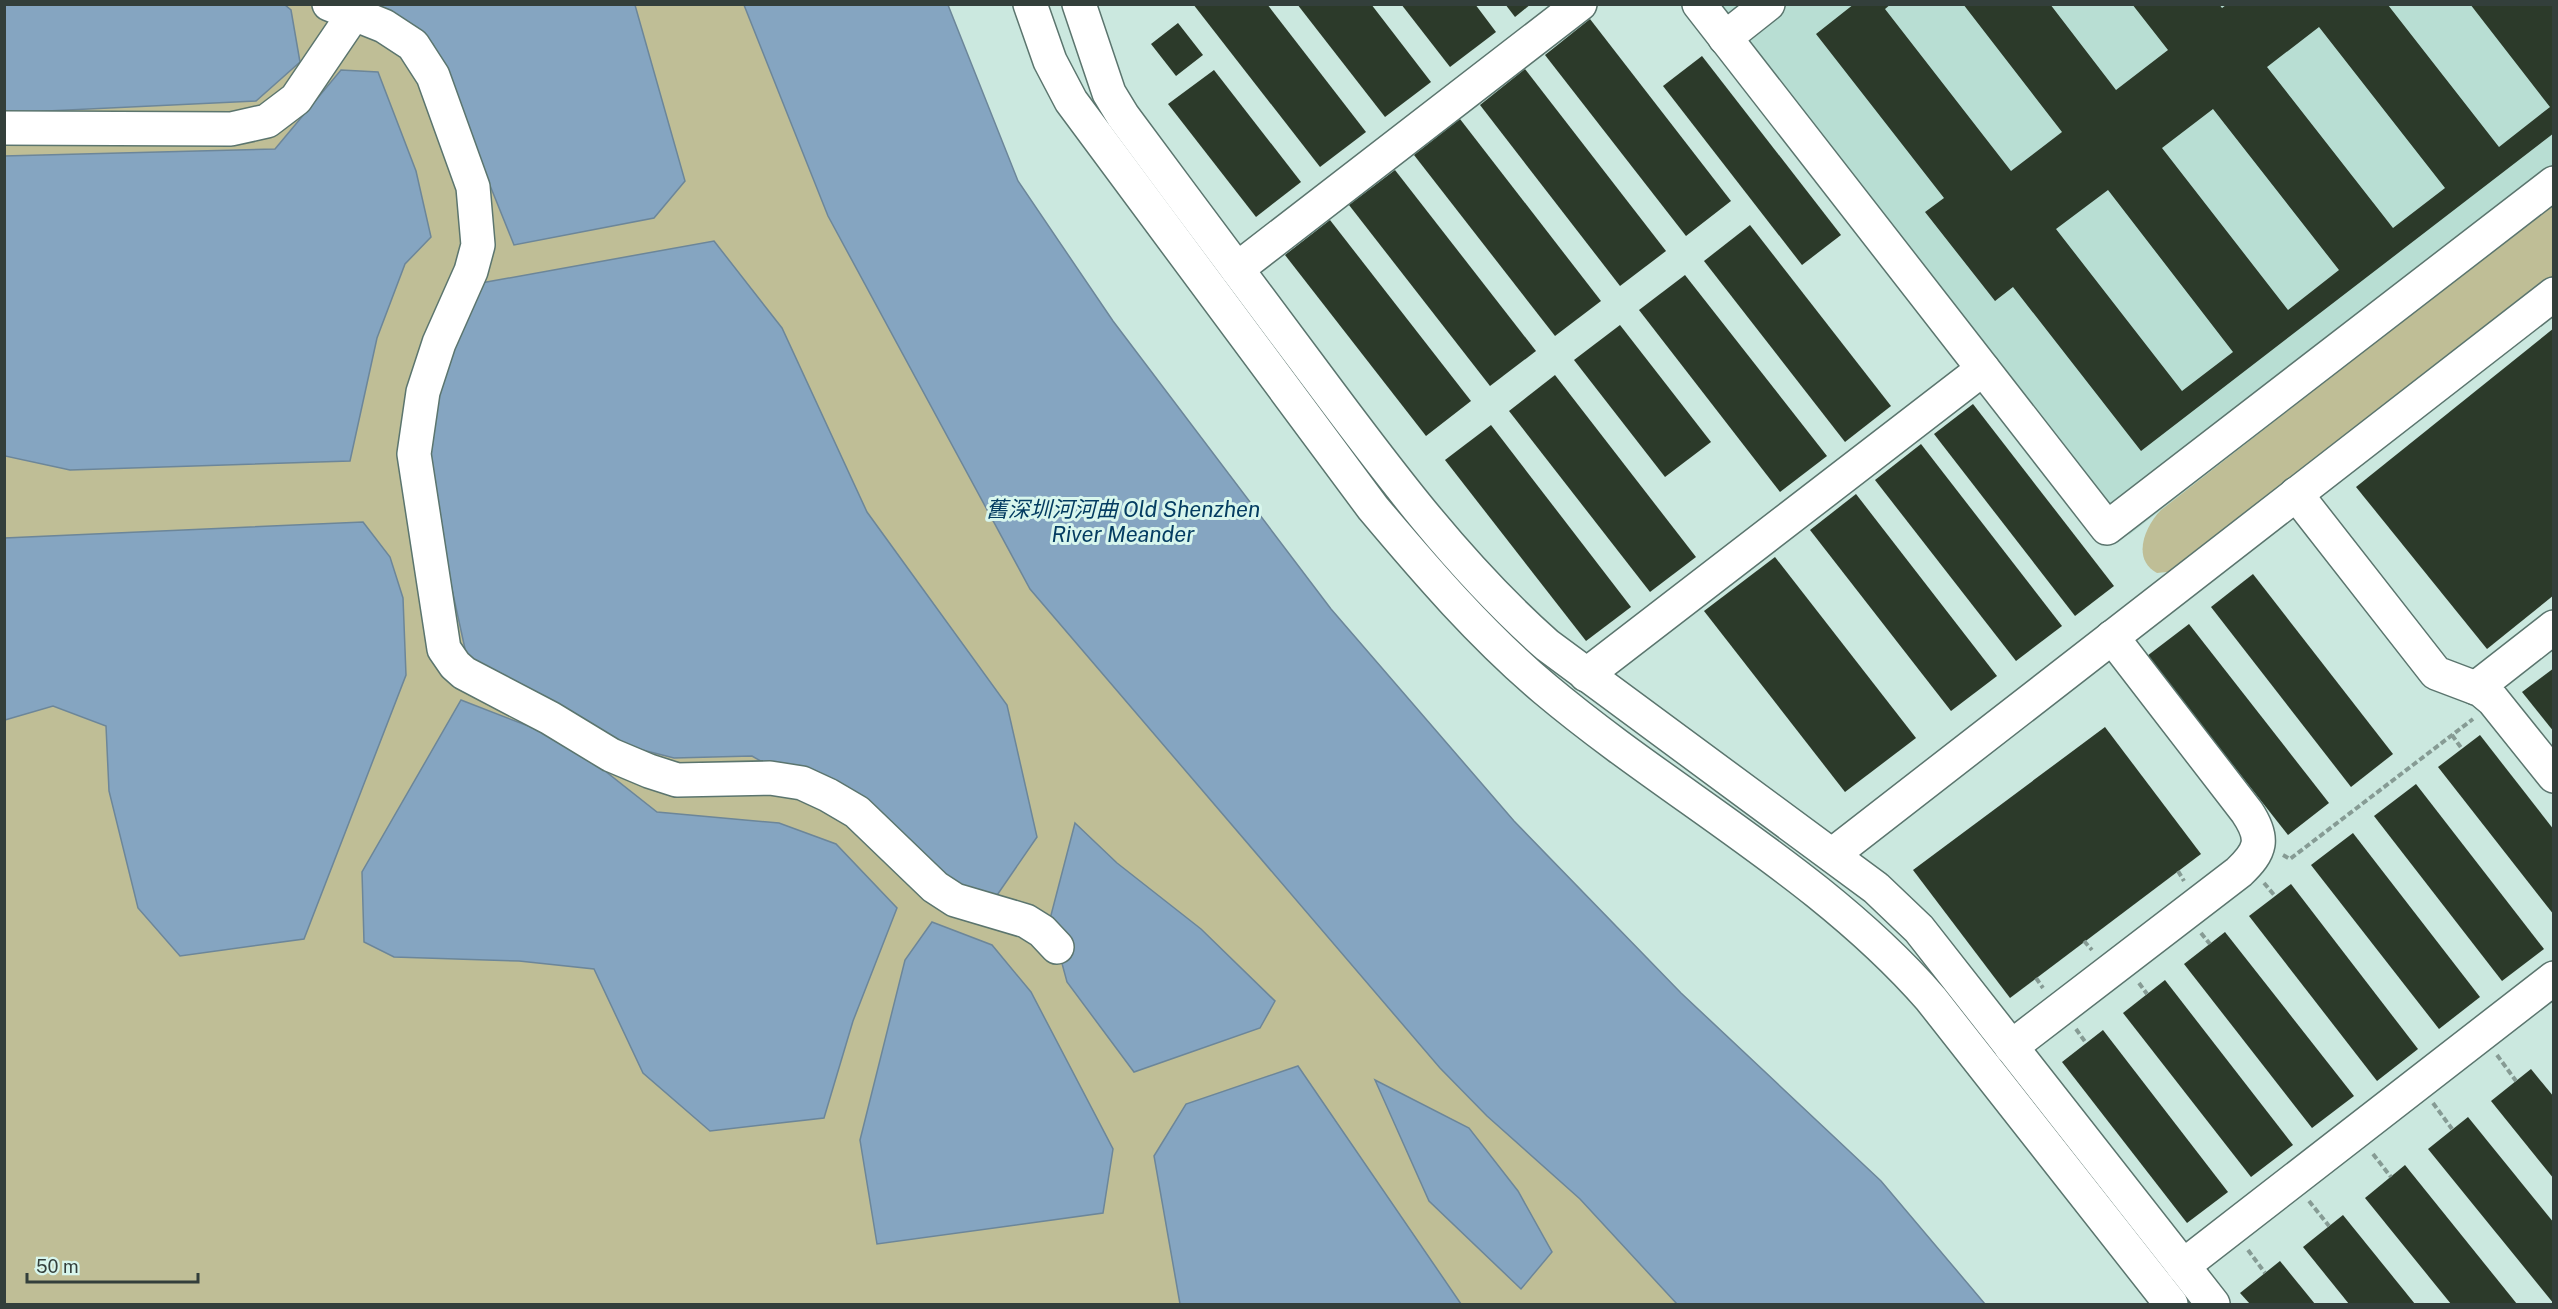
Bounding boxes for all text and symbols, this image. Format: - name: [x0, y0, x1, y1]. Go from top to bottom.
- water label: 舊深圳河河曲 Old Shenzhen River Meander: [986, 496, 1260, 547]
- scale bar: [27, 1246, 198, 1284]
- text: 50 m: [36, 1256, 79, 1277]

